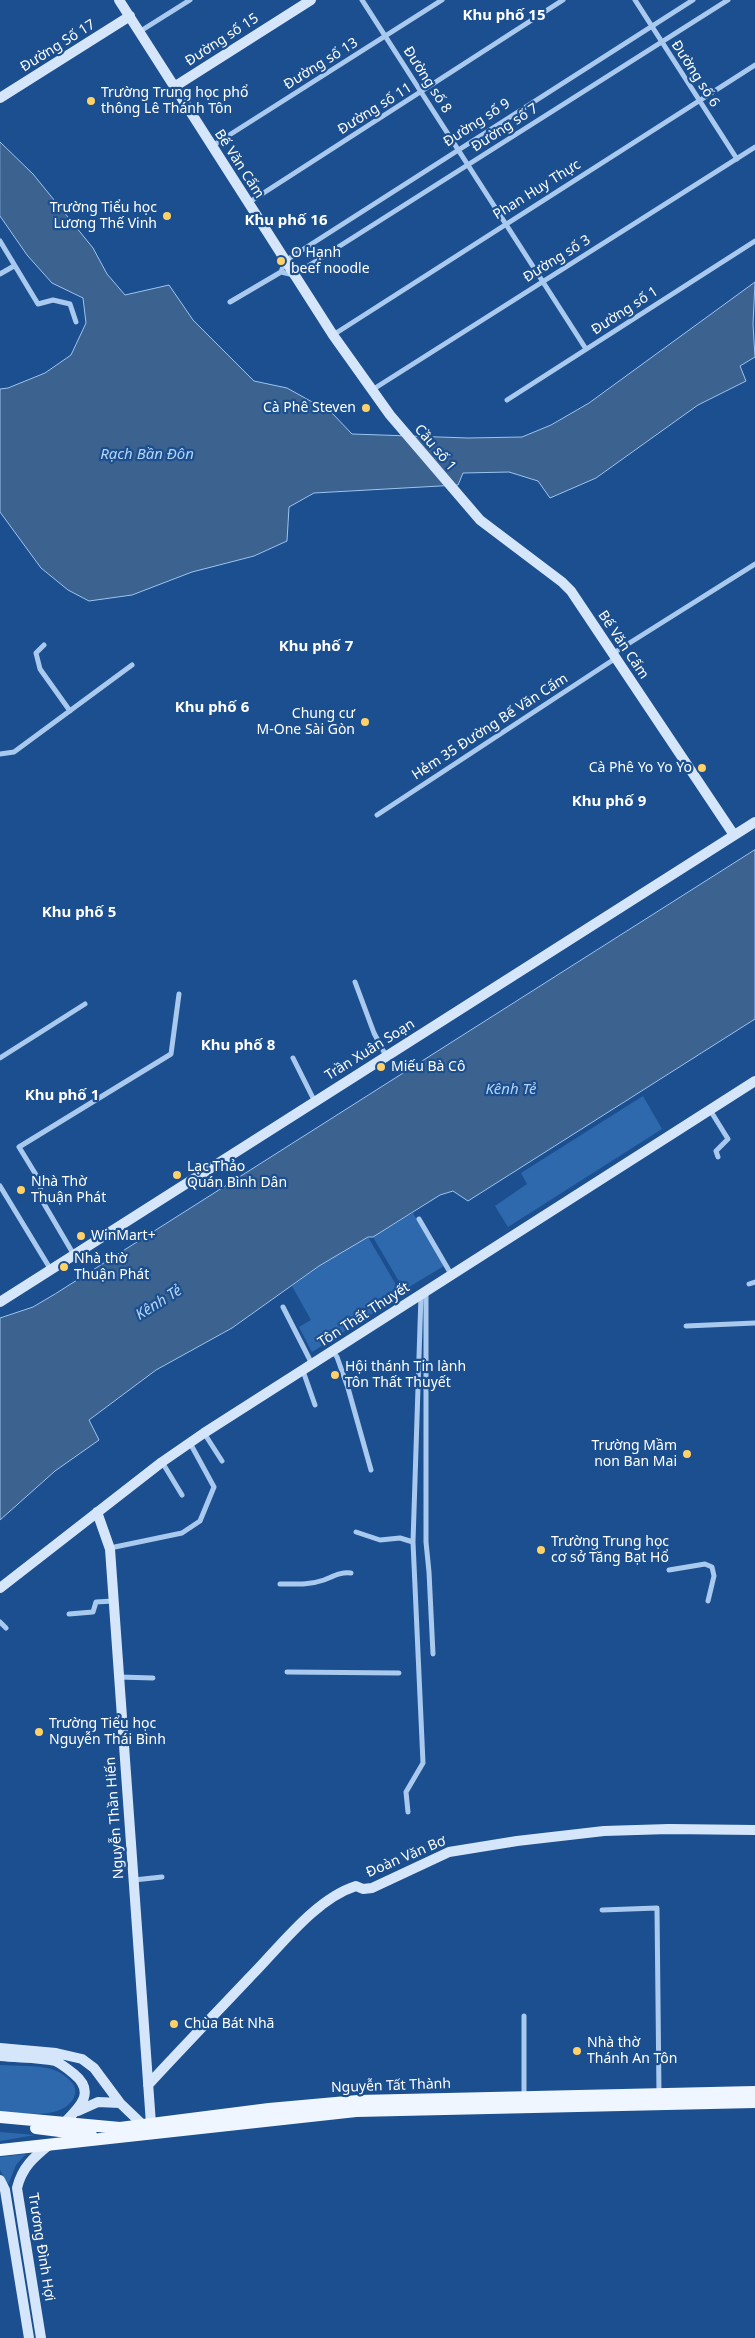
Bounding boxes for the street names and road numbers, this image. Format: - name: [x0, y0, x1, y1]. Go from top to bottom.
- street label: Đường số 15: [182, 10, 262, 70]
- street label: Đường Số 17: [18, 16, 98, 76]
- street label: Đường số 13: [281, 35, 361, 93]
- street label: Đường số 6: [667, 38, 723, 110]
- street label: Đường số 8: [399, 44, 455, 116]
- street label: Đường số 11: [335, 80, 415, 138]
- street label: Đường số 9: [441, 95, 513, 151]
- street label: Đường số 7: [469, 100, 541, 156]
- street label: Bế Văn Cấm: [211, 126, 267, 202]
- street label: Phan Huy Thực: [490, 156, 584, 224]
- street label: Đường số 3: [520, 232, 594, 286]
- street label: Đường số 1: [589, 283, 661, 339]
- street label: Cầu số 1: [411, 421, 459, 475]
- street label: Bế Văn Cấm: [594, 608, 652, 682]
- street label: Hẻm 35 Đường Bế Văn Cấm: [409, 670, 571, 784]
- street label: Trần Xuân Soạn: [322, 1016, 418, 1084]
- street label: Tôn Thất Thuyết: [315, 1279, 413, 1351]
- street label: Nguyễn Thần Hiến: [102, 1756, 128, 1880]
- street label: Đoàn Văn Bơ: [364, 1833, 448, 1881]
- street label: Nguyễn Tất Thành: [331, 2076, 451, 2096]
- street label: Trương Đình Hợi: [24, 2192, 58, 2302]

